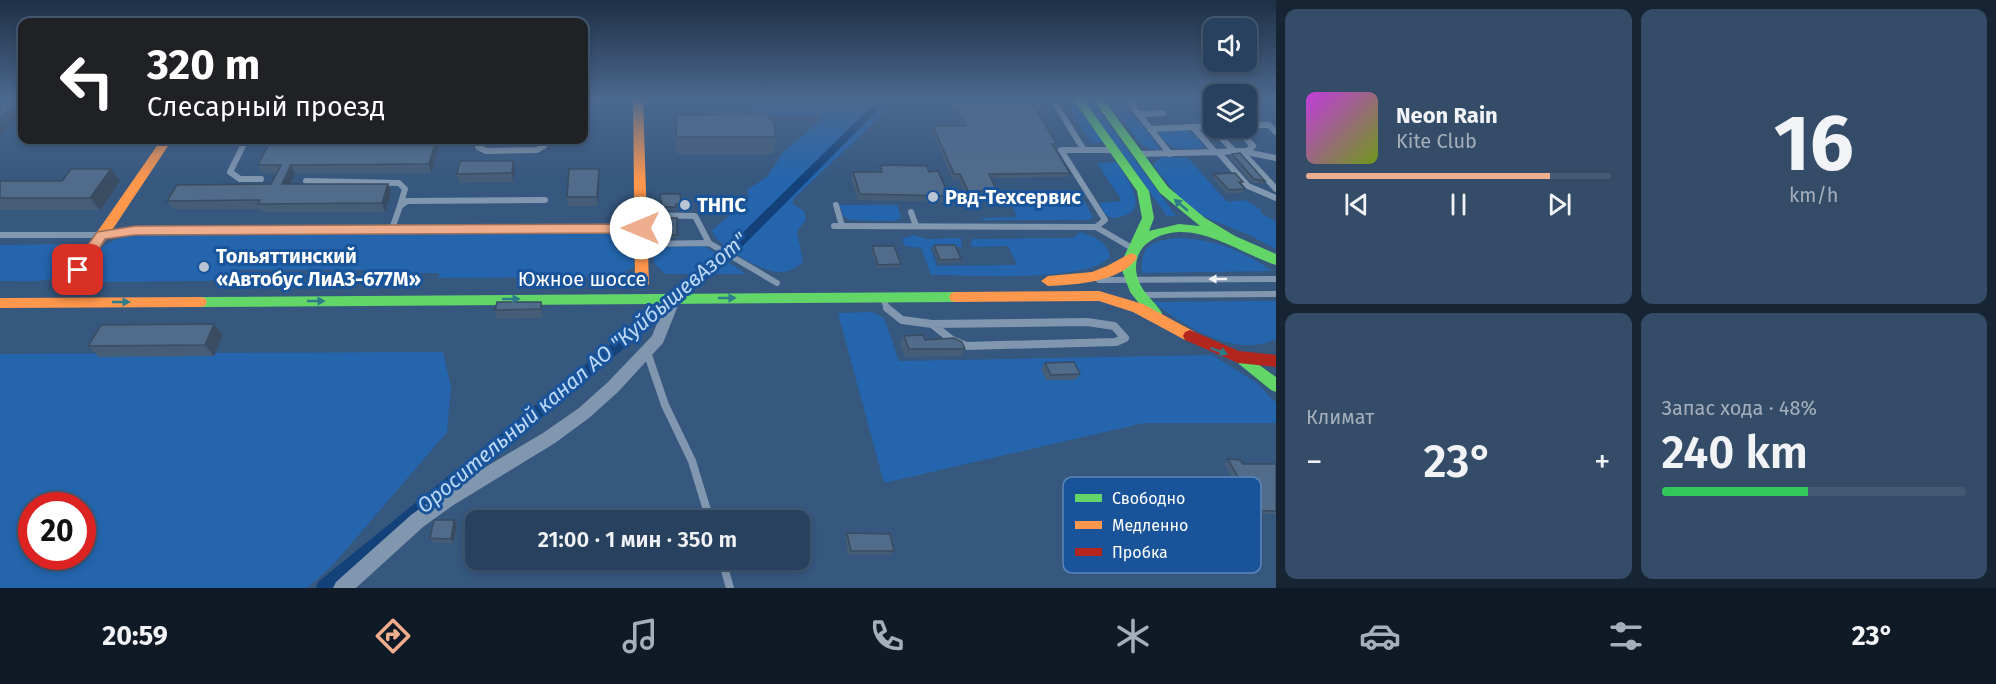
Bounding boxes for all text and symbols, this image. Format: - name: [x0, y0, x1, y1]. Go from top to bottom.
- map controls: [1203, 18, 1257, 138]
- button: sound: [1203, 18, 1257, 72]
- text: 320 m: [147, 40, 260, 90]
- icon: left: [48, 42, 126, 120]
- button: layers: [1203, 84, 1257, 138]
- text: Слесарный проезд: [147, 91, 385, 123]
- text: 16: [1774, 97, 1854, 191]
- text: Neon Rain: [1396, 102, 1498, 129]
- text: Kite Club: [1396, 129, 1477, 153]
- text: km/h: [1789, 183, 1839, 207]
- place label: Рвд-Техсервис: [945, 185, 1081, 209]
- icon: previous: [1340, 188, 1373, 221]
- icon: pause: [1442, 188, 1475, 221]
- icon: next: [1543, 188, 1576, 221]
- marker: Рвд-Техсервис: [926, 190, 940, 204]
- place label: ТНПС: [697, 193, 746, 217]
- position arrow: [609, 196, 673, 260]
- marker: ТНПС: [678, 198, 692, 212]
- one-way arrow: [1174, 199, 1189, 212]
- water label: Оросительный канал АО "КуйбышевАзот": [412, 227, 753, 519]
- pin: [52, 244, 103, 295]
- place label: Тольяттинский «Автобус ЛиАЗ-677М»: [216, 244, 421, 291]
- icon: arrive: [61, 253, 94, 286]
- marker: Тольяттинский «Автобус ЛиАЗ-677М»: [197, 260, 211, 274]
- street label: Южное шоссе: [518, 267, 646, 291]
- one-way arrow: [1208, 274, 1227, 284]
- one-way arrow: [718, 293, 737, 303]
- one-way arrow: [502, 294, 521, 304]
- one-way arrow: [307, 296, 326, 306]
- one-way arrow: [112, 297, 131, 307]
- one-way arrow: [1211, 346, 1229, 356]
- text: Запас хода · 48%: [1662, 396, 1817, 420]
- text: Климат: [1306, 405, 1374, 429]
- text: 240 km: [1662, 426, 1808, 480]
- text: 23°: [1424, 435, 1493, 489]
- text: −: [1306, 442, 1323, 482]
- text: +: [1594, 442, 1611, 482]
- legend: [1063, 477, 1261, 573]
- text: Свободно: [1112, 489, 1185, 508]
- speed limit sign: 20: [18, 492, 96, 570]
- text: Медленно: [1112, 516, 1188, 535]
- text: 21:00 · 1 мин · 350 m: [538, 526, 737, 553]
- text: Пробка: [1112, 543, 1168, 562]
- icon: directions: [372, 615, 414, 657]
- icon: music: [619, 615, 661, 657]
- icon: phone: [866, 615, 908, 657]
- icon: climate: [1112, 615, 1154, 657]
- icon: car: [1359, 615, 1401, 657]
- icon: filters: [1605, 615, 1647, 657]
- text: 20:59: [102, 620, 168, 652]
- text: 23°: [1852, 620, 1894, 652]

